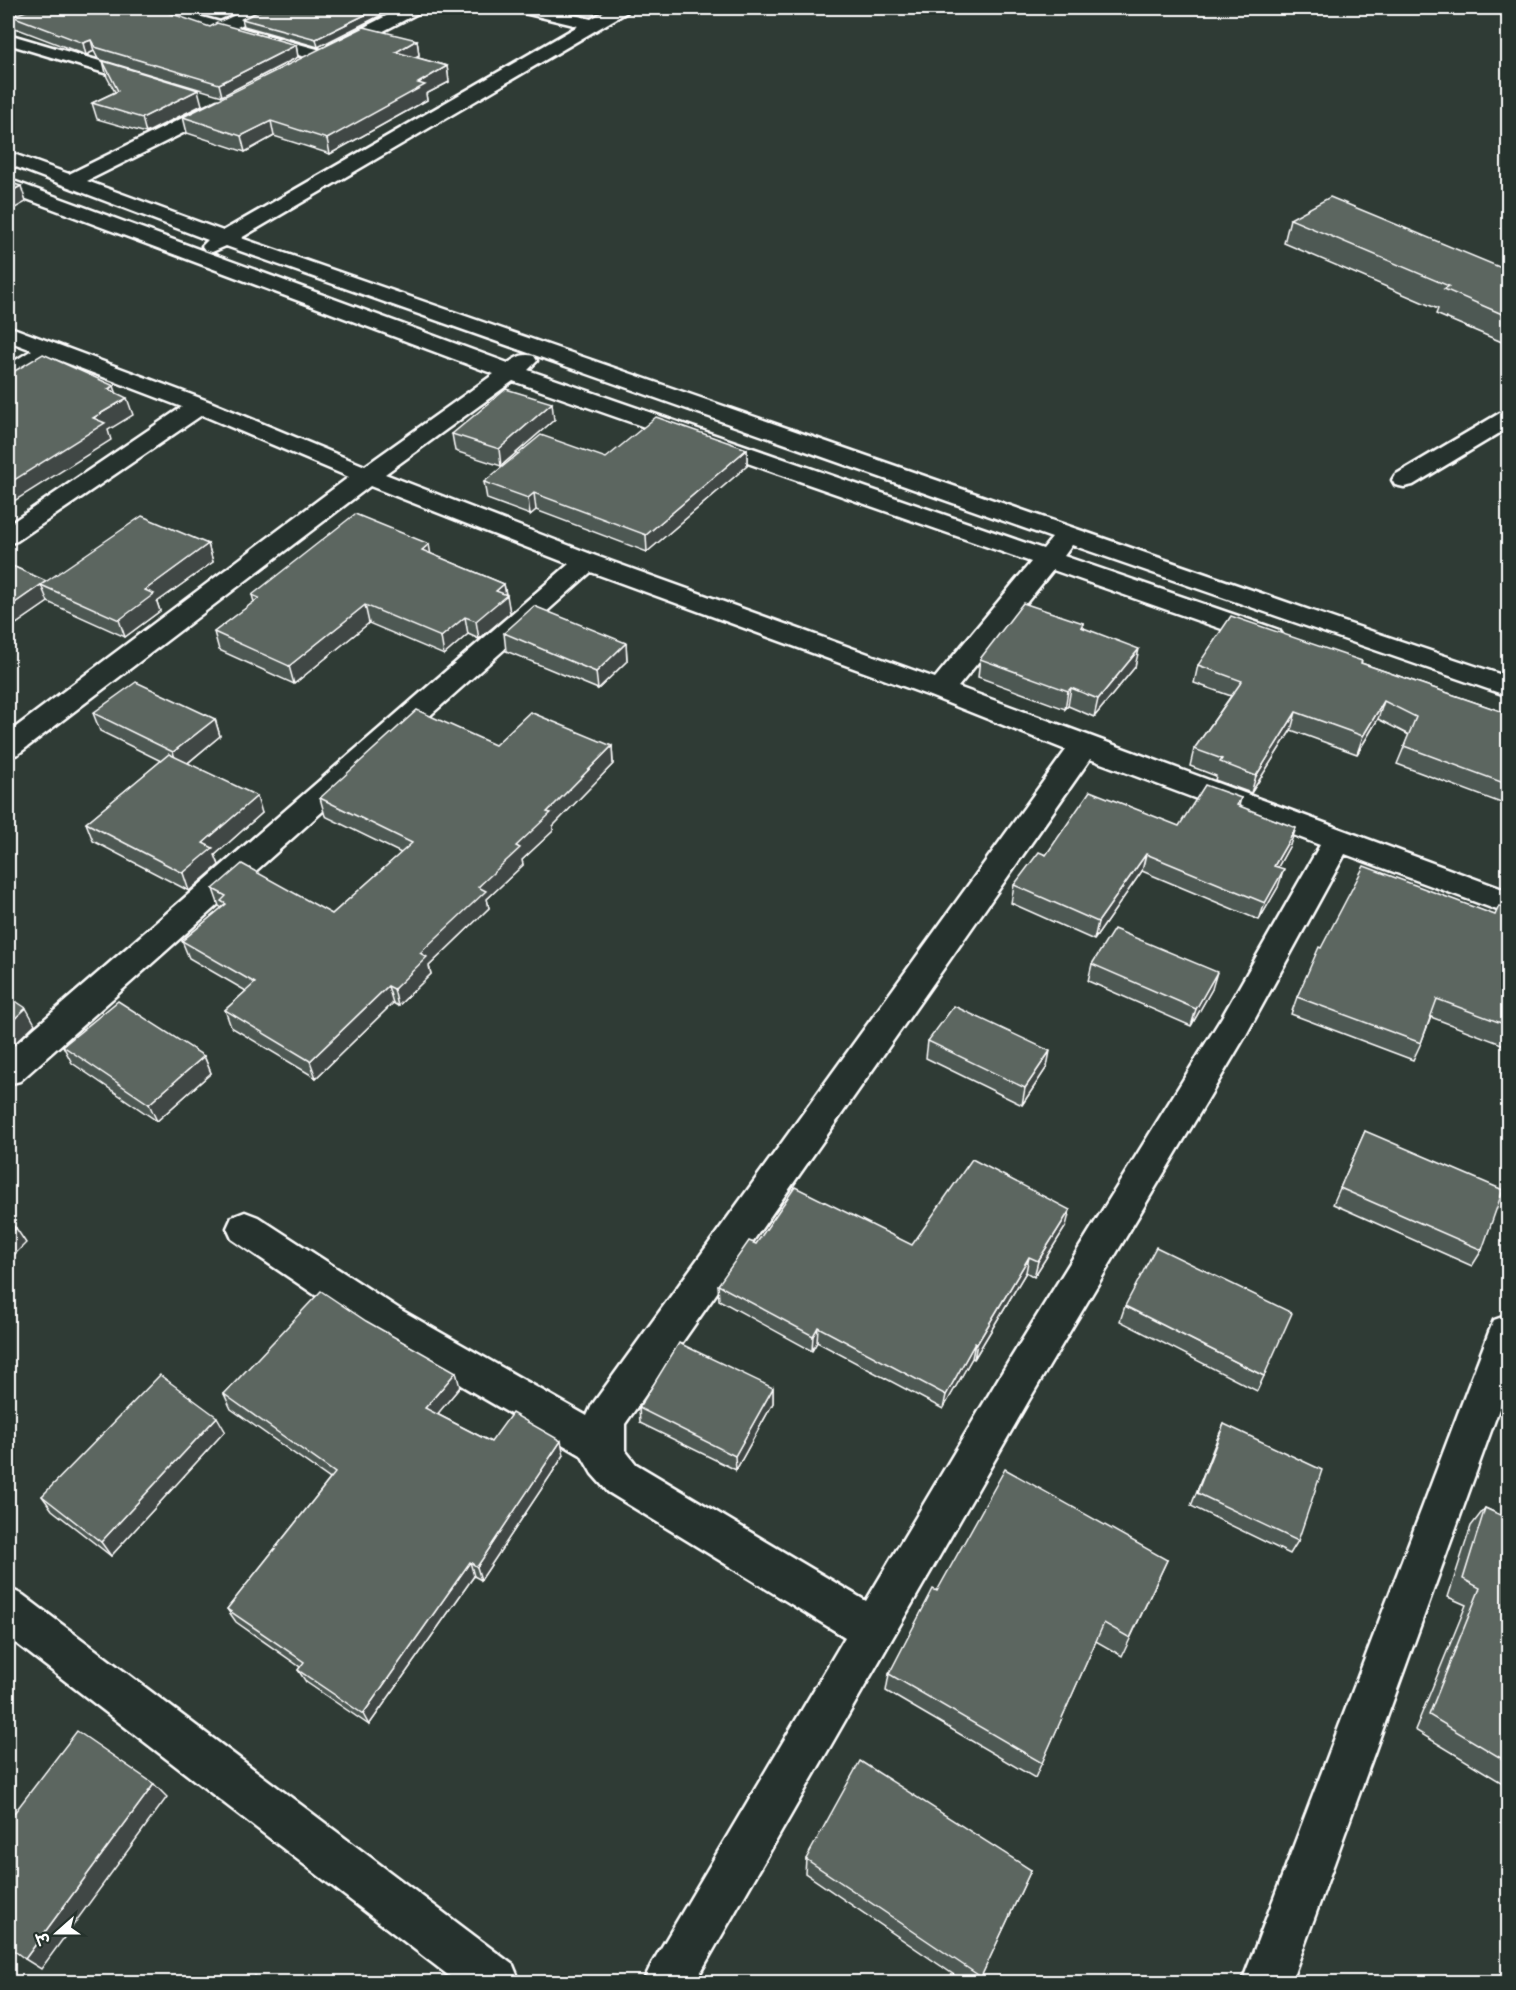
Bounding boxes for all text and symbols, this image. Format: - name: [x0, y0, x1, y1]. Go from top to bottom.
- north arrow: [27, 1903, 87, 1963]
- text: उ: [28, 1928, 56, 1950]

